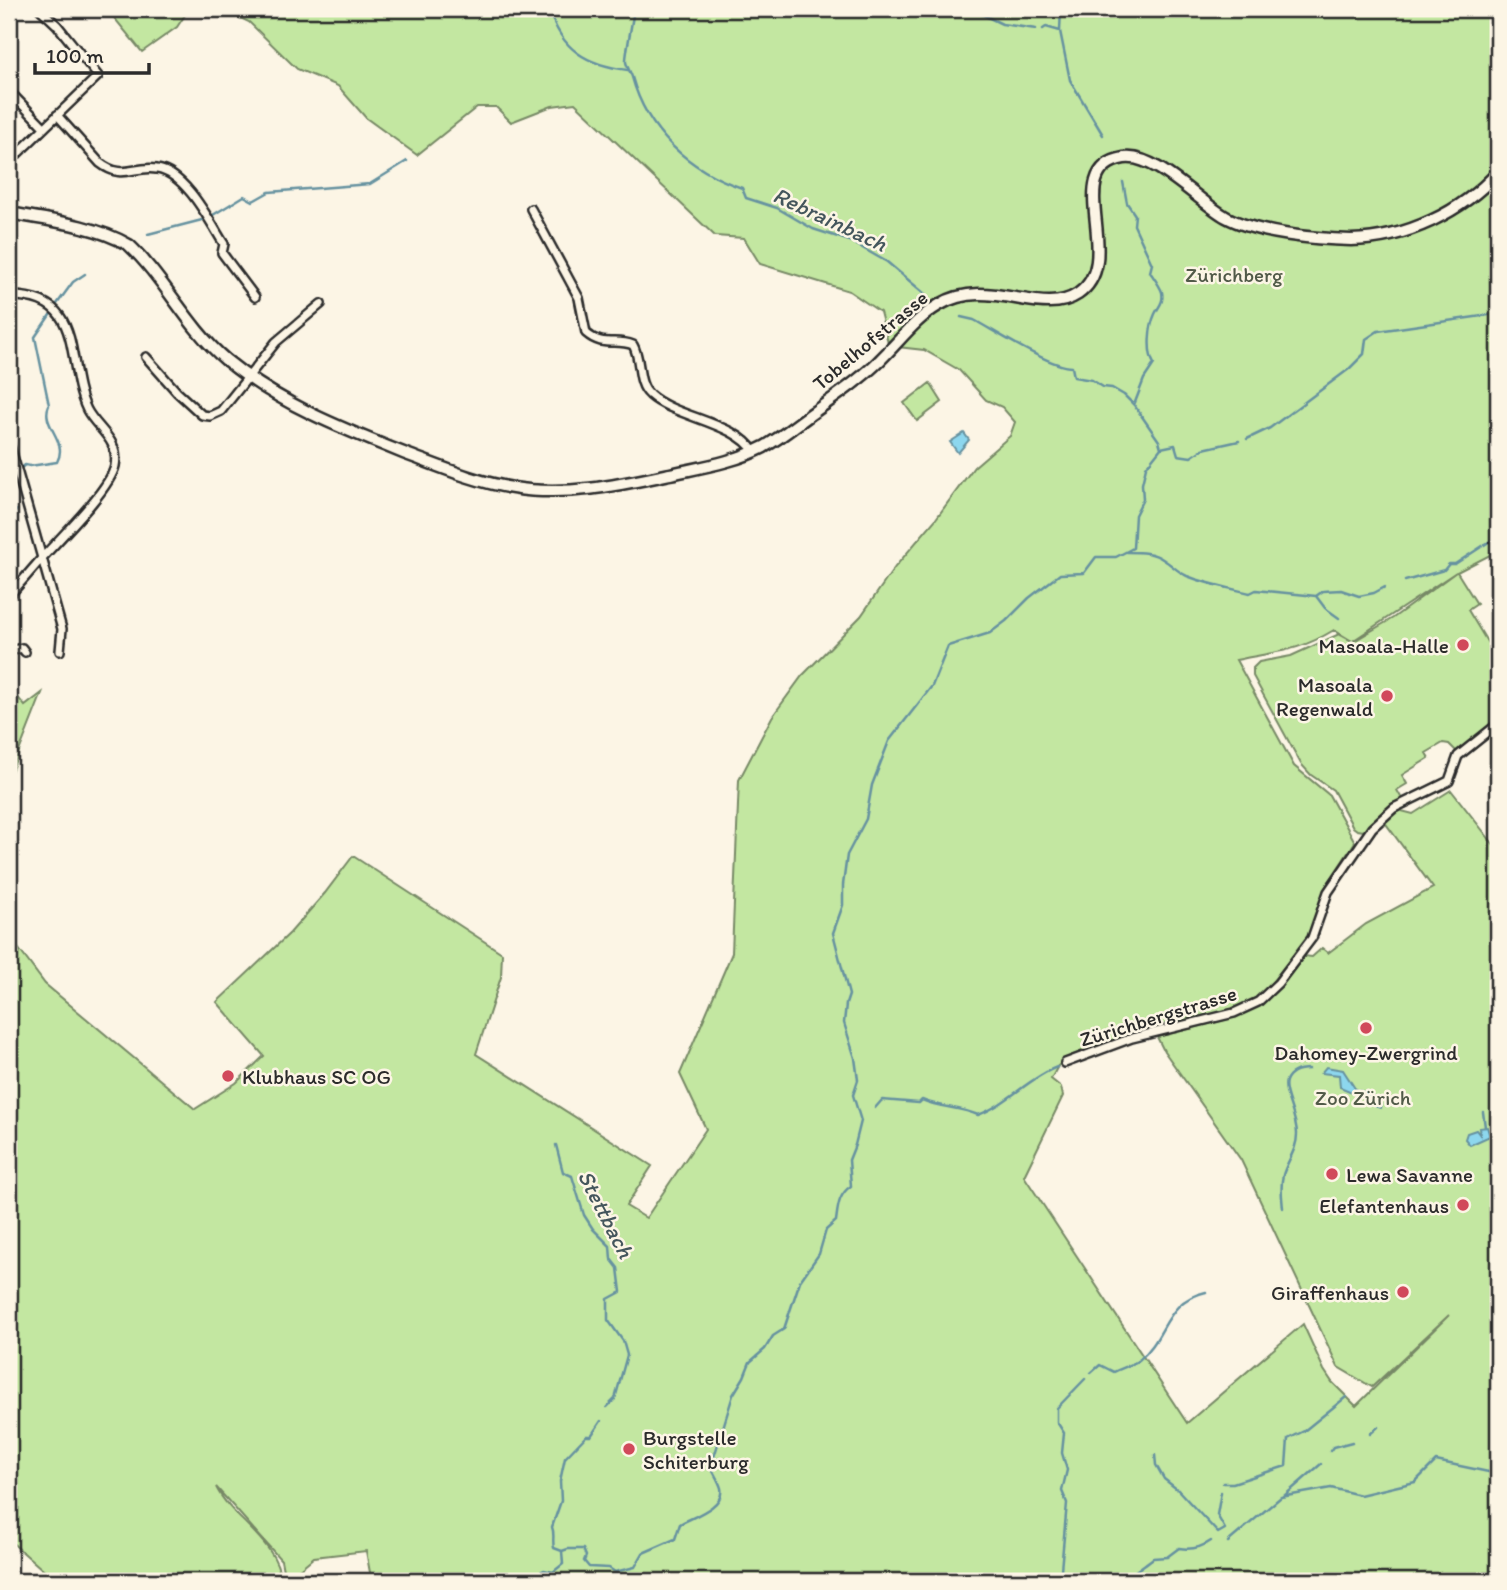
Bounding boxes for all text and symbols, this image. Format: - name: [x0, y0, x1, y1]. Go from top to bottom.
- scale bar: [35, 32, 149, 76]
- text: 100 m: [46, 43, 104, 68]
- water label: Rebrainbach: [769, 180, 892, 258]
- park label: Zürichberg: [1185, 262, 1283, 287]
- street label: Tobelhofstrasse: [807, 285, 933, 395]
- place label: Masoala-Halle: [1318, 633, 1449, 658]
- marker: Masoala-Halle: [1455, 637, 1471, 653]
- place label: Masoala Regenwald: [1276, 672, 1373, 721]
- marker: Masoala Regenwald: [1379, 688, 1395, 704]
- street label: Zürichbergstrasse: [1077, 980, 1239, 1052]
- marker: Dahomey-Zwergrind: [1358, 1020, 1374, 1036]
- place label: Dahomey-Zwergrind: [1274, 1040, 1458, 1065]
- place label: Klubhaus SC OG: [242, 1064, 391, 1089]
- marker: Klubhaus SC OG: [220, 1068, 236, 1084]
- park label: Zoo Zürich: [1315, 1085, 1411, 1110]
- place label: Lewa Savanne: [1346, 1162, 1473, 1187]
- water label: Stettbach: [572, 1165, 640, 1263]
- marker: Lewa Savanne: [1324, 1166, 1340, 1182]
- place label: Elefantenhaus: [1319, 1193, 1449, 1218]
- marker: Elefantenhaus: [1455, 1197, 1471, 1213]
- place label: Giraffenhaus: [1271, 1280, 1389, 1305]
- marker: Giraffenhaus: [1395, 1284, 1411, 1300]
- place label: Burgstelle Schiterburg: [643, 1425, 749, 1474]
- marker: Burgstelle Schiterburg: [621, 1441, 637, 1457]

